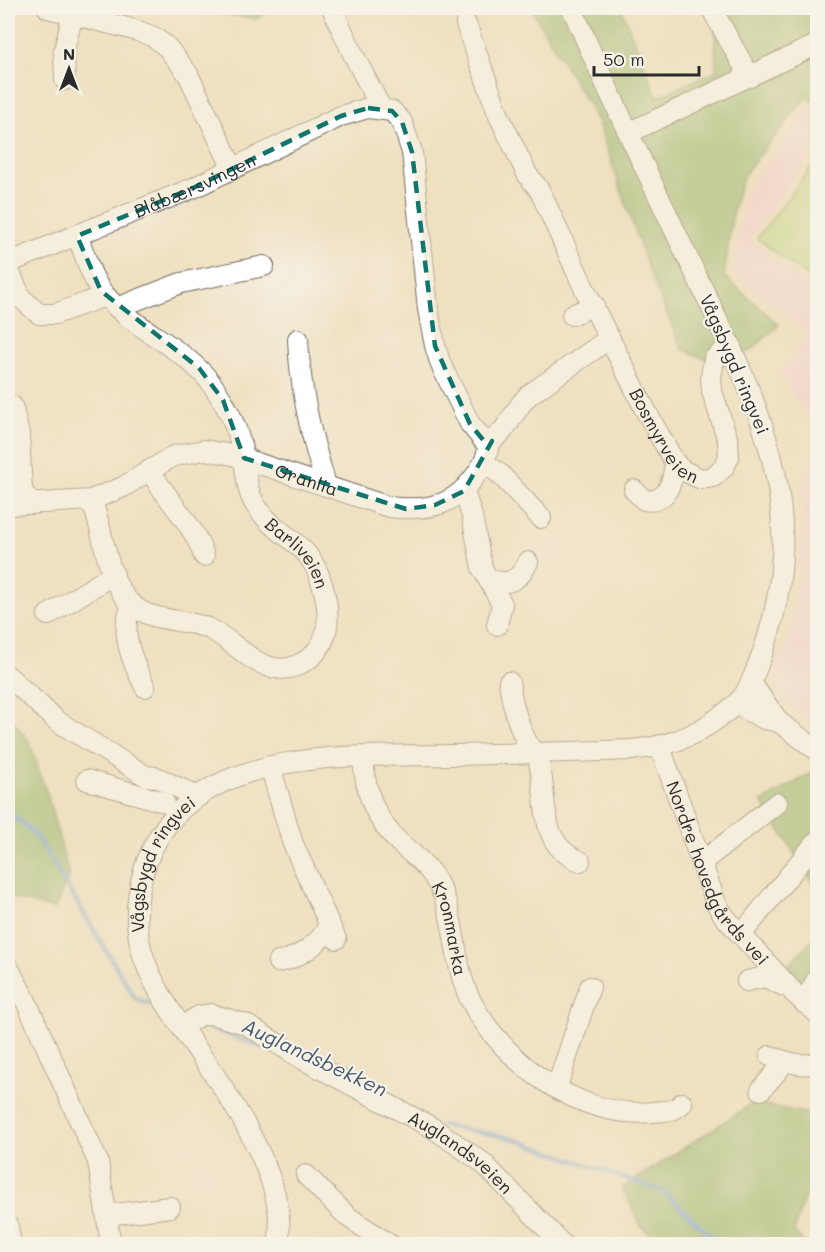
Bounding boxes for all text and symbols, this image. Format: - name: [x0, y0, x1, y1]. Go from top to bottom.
- north arrow: [39, 39, 99, 99]
- scale bar: [594, 39, 699, 77]
- text: N: [63, 43, 75, 64]
- text: 50 m: [603, 47, 645, 71]
- street label: Blåbærsvingen: [130, 148, 259, 223]
- street label: Vågsbygd ringvei: [695, 290, 775, 438]
- street label: Bosmyrveien: [624, 384, 703, 488]
- street label: Granlia: [272, 458, 341, 501]
- street label: Barliveien: [260, 512, 335, 591]
- street label: Nordre hovedgårds vei: [661, 778, 775, 970]
- street label: Vågsbygd ringvei: [125, 790, 200, 934]
- street label: Kronmarka: [427, 877, 473, 978]
- water label: Auglandsbekken: [238, 1012, 392, 1102]
- street label: Auglandsveien: [404, 1105, 518, 1199]

